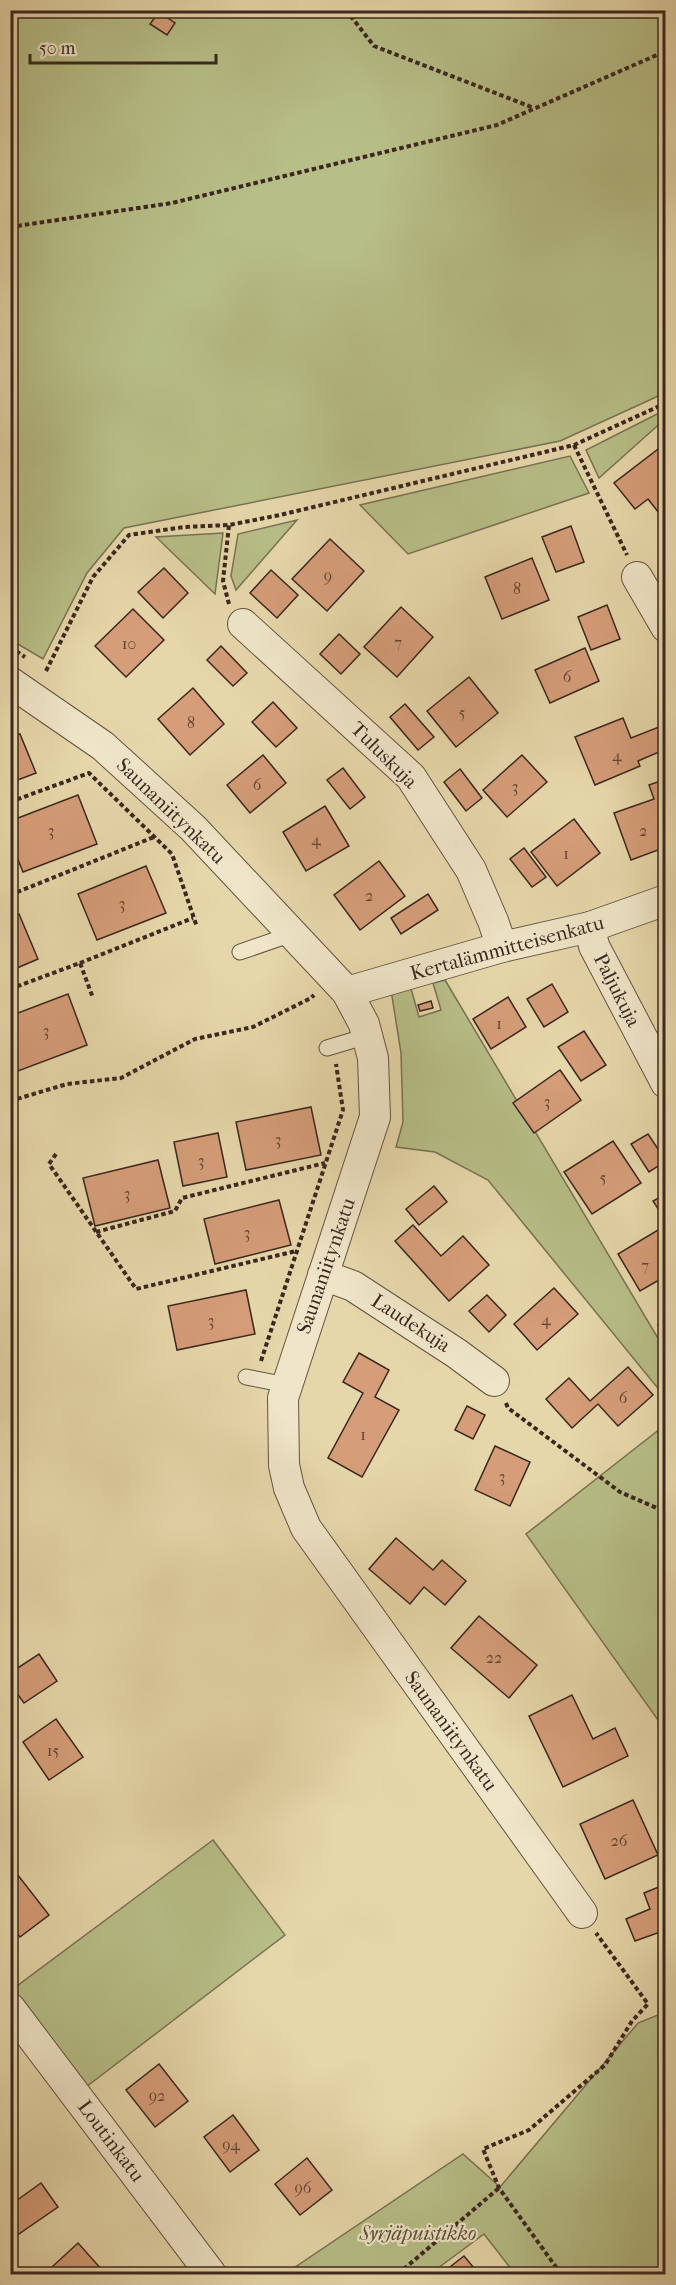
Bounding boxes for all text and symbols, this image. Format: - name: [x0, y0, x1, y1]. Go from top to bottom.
- scale bar: [30, 27, 216, 65]
- text: 50 m: [39, 38, 76, 59]
- house number: 9: [324, 566, 332, 585]
- house number: 8: [513, 579, 521, 598]
- house number: 7: [394, 633, 402, 652]
- house number: 10: [122, 634, 136, 653]
- house number: 6: [563, 667, 572, 686]
- house number: 5: [459, 703, 466, 722]
- house number: 8: [187, 713, 195, 732]
- street label: Tuluskuja: [346, 717, 423, 794]
- house number: 4: [612, 746, 622, 765]
- street label: Saunaniitynkatu: [112, 753, 231, 869]
- house number: 6: [253, 775, 262, 794]
- house number: 3: [512, 777, 518, 796]
- house number: 3: [48, 821, 54, 840]
- house number: 2: [639, 821, 647, 840]
- house number: 4: [311, 830, 321, 849]
- house number: 1: [563, 844, 569, 863]
- house number: 2: [365, 886, 373, 905]
- house number: 3: [119, 894, 125, 913]
- street label: Kertalämmitteisenkatu: [408, 911, 607, 985]
- street label: Paljukuja: [589, 950, 646, 1031]
- house number: 1: [496, 1014, 502, 1033]
- house number: 3: [43, 1021, 49, 1040]
- house number: 3: [544, 1092, 550, 1111]
- house number: 3: [275, 1130, 281, 1149]
- house number: 3: [198, 1151, 204, 1170]
- house number: 5: [600, 1168, 607, 1187]
- house number: 3: [124, 1184, 130, 1203]
- street label: Saunaniitynkatu: [292, 1194, 360, 1337]
- house number: 3: [244, 1223, 250, 1242]
- house number: 7: [641, 1256, 649, 1275]
- street label: Laudekuja: [367, 1289, 455, 1357]
- house number: 4: [541, 1310, 551, 1329]
- house number: 3: [208, 1311, 214, 1330]
- house number: 6: [619, 1388, 628, 1407]
- house number: 1: [360, 1425, 366, 1444]
- house number: 3: [499, 1467, 505, 1486]
- house number: 22: [486, 1648, 502, 1667]
- street label: Saunaniitynkatu: [400, 1667, 503, 1796]
- house number: 15: [47, 1741, 59, 1760]
- house number: 26: [611, 1831, 628, 1850]
- house number: 92: [149, 2086, 165, 2105]
- street label: Loutinkatu: [73, 2096, 149, 2187]
- house number: 94: [222, 2135, 240, 2154]
- house number: 96: [294, 2178, 312, 2197]
- park label: Syrjäpuistikko: [359, 2222, 476, 2245]

